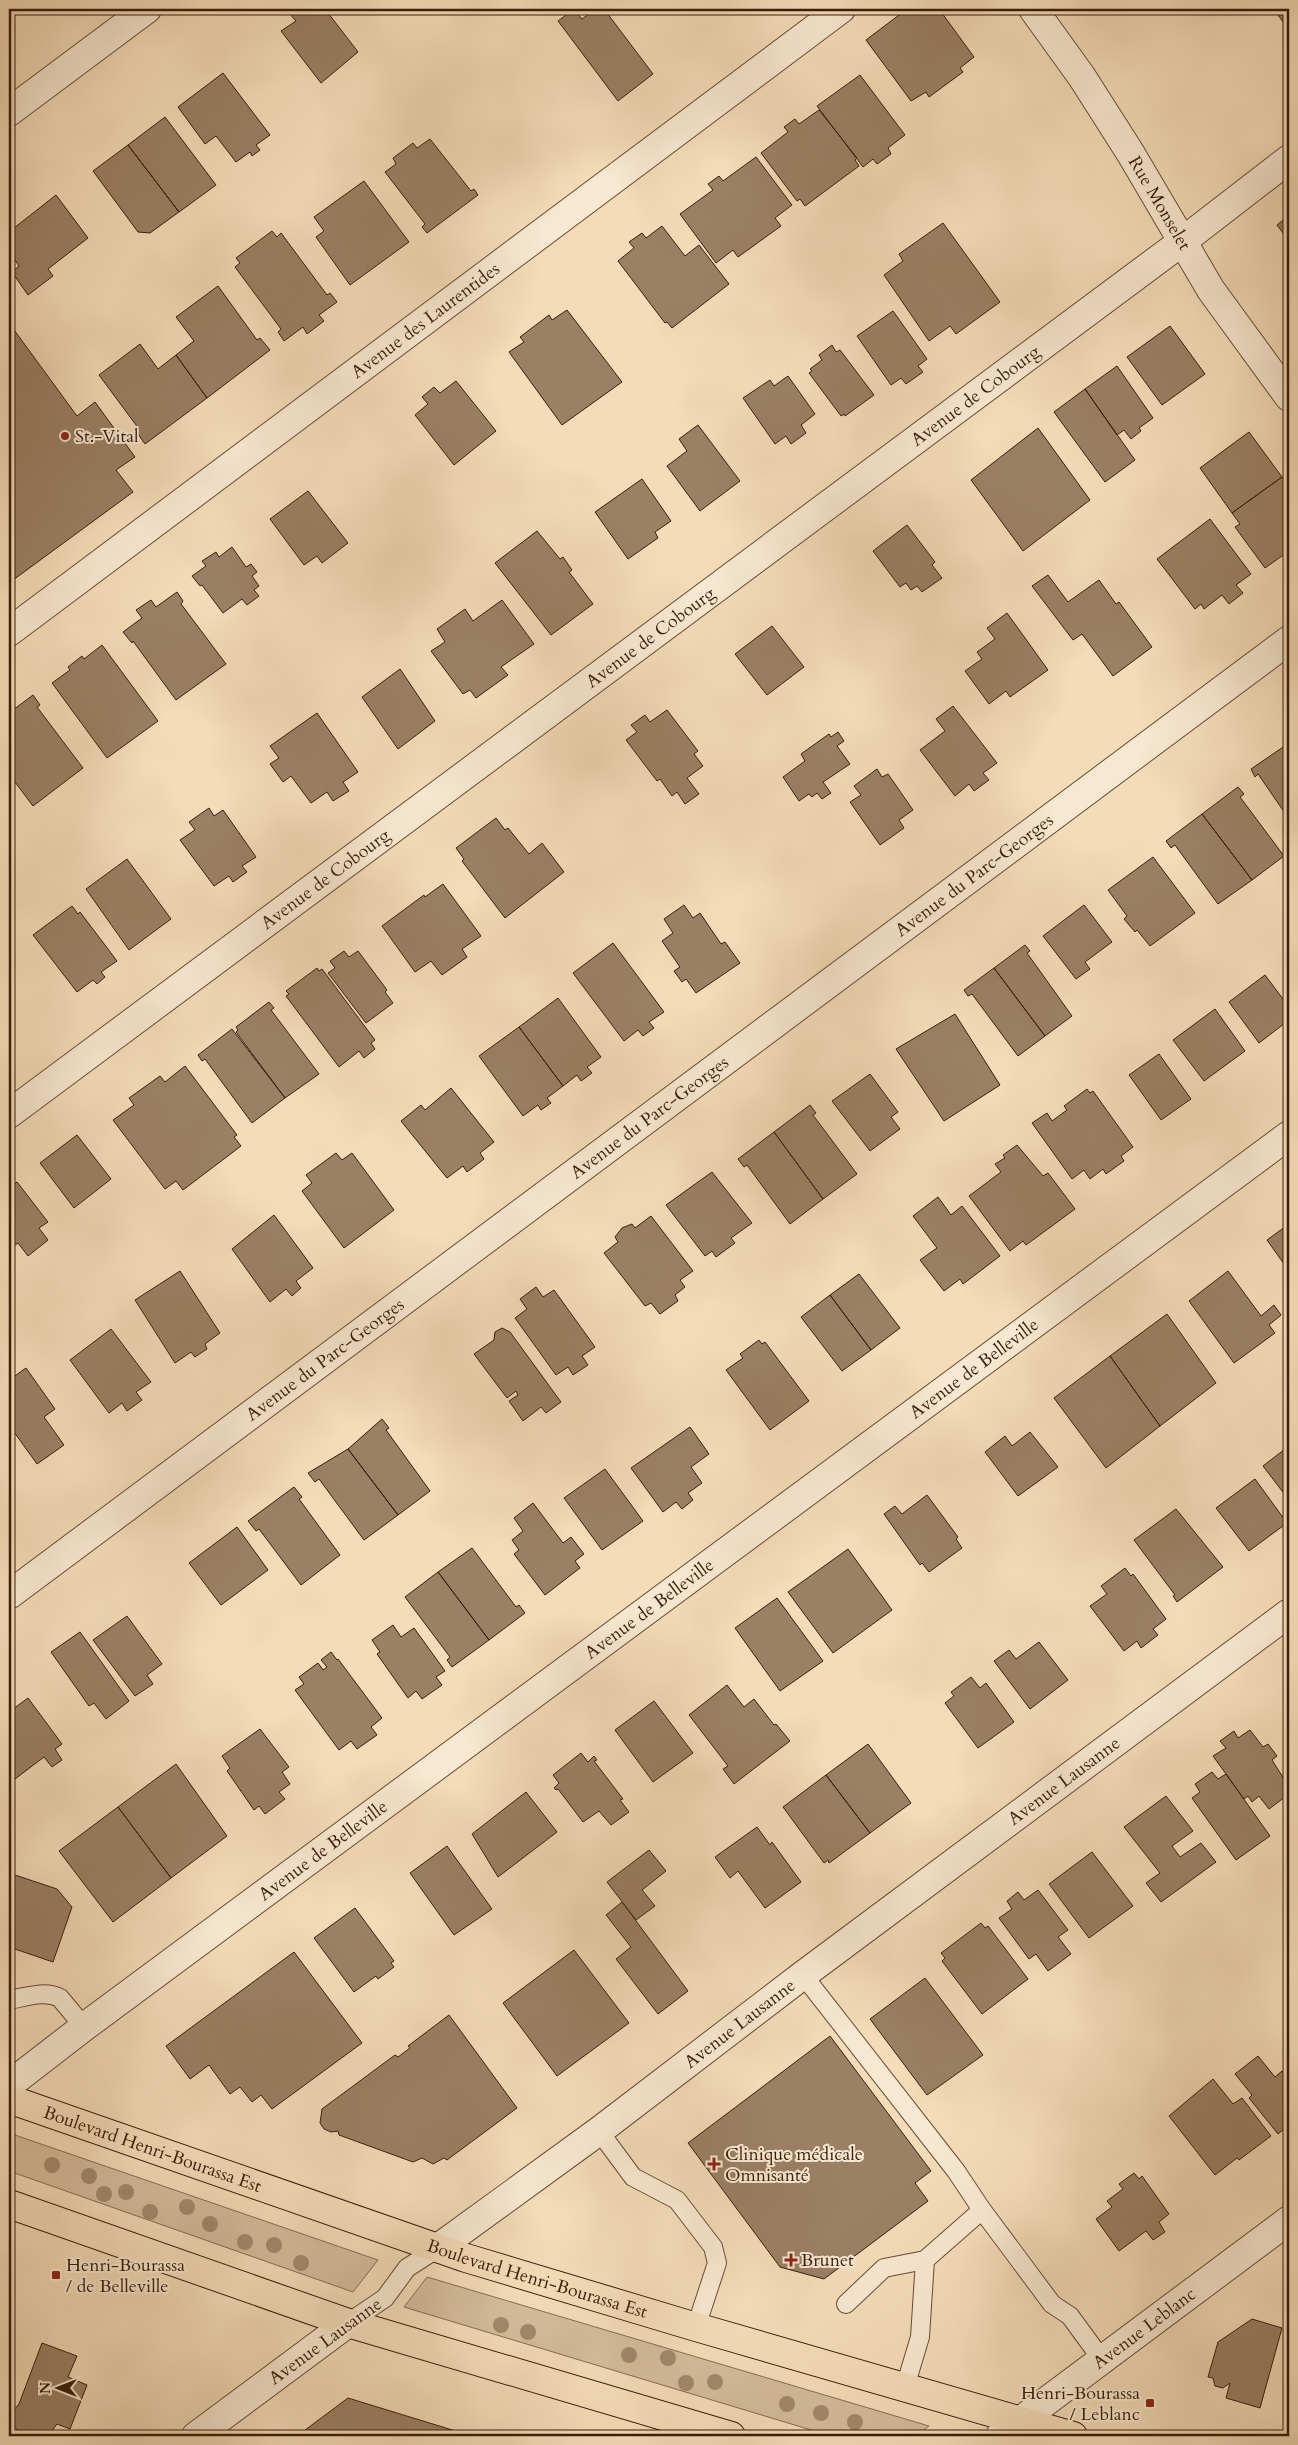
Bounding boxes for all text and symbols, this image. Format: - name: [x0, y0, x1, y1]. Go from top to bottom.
- street label: Rue Monselet: [1122, 152, 1197, 255]
- street label: Avenue des Laurentides: [346, 257, 505, 385]
- street label: Avenue de Cobourg: [906, 339, 1046, 452]
- place label: St.-Vital: [75, 424, 139, 449]
- marker: St.-Vital: [59, 430, 71, 442]
- street label: Avenue de Cobourg: [581, 581, 721, 694]
- street label: Avenue du Parc-Georges: [890, 808, 1059, 943]
- street label: Avenue de Cobourg: [256, 822, 396, 936]
- street label: Avenue du Parc-Georges: [565, 1050, 734, 1185]
- street label: Avenue du Parc-Georges: [241, 1292, 409, 1427]
- street label: Avenue de Belleville: [904, 1312, 1044, 1425]
- street label: Avenue de Belleville: [580, 1553, 719, 1665]
- street label: Avenue Lausanne: [1003, 1731, 1125, 1831]
- street label: Avenue de Belleville: [253, 1794, 393, 1907]
- street label: Avenue Lausanne: [679, 1973, 801, 2075]
- street label: Boulevard Henri-Bourassa Est: [40, 2100, 265, 2199]
- place label: Clinique médicale Omnisanté: [725, 2142, 863, 2188]
- marker: Clinique médicale Omnisanté: [707, 2157, 721, 2171]
- street label: Boulevard Henri-Bourassa Est: [423, 2233, 651, 2325]
- place label: Brunet: [801, 2248, 854, 2273]
- place label: Henri-Bourassa / de Belleville: [66, 2253, 185, 2299]
- marker: Brunet: [785, 2254, 797, 2266]
- marker: Henri-Bourassa / de Belleville: [50, 2269, 62, 2281]
- street label: Avenue Leblanc: [1088, 2282, 1201, 2375]
- street label: Avenue Lausanne: [264, 2292, 387, 2391]
- north arrow: [32, 2362, 82, 2412]
- place label: Henri-Bourassa / Leblanc: [1021, 2381, 1140, 2427]
- text: N: [36, 2382, 55, 2394]
- marker: Henri-Bourassa / Leblanc: [1144, 2397, 1156, 2409]

